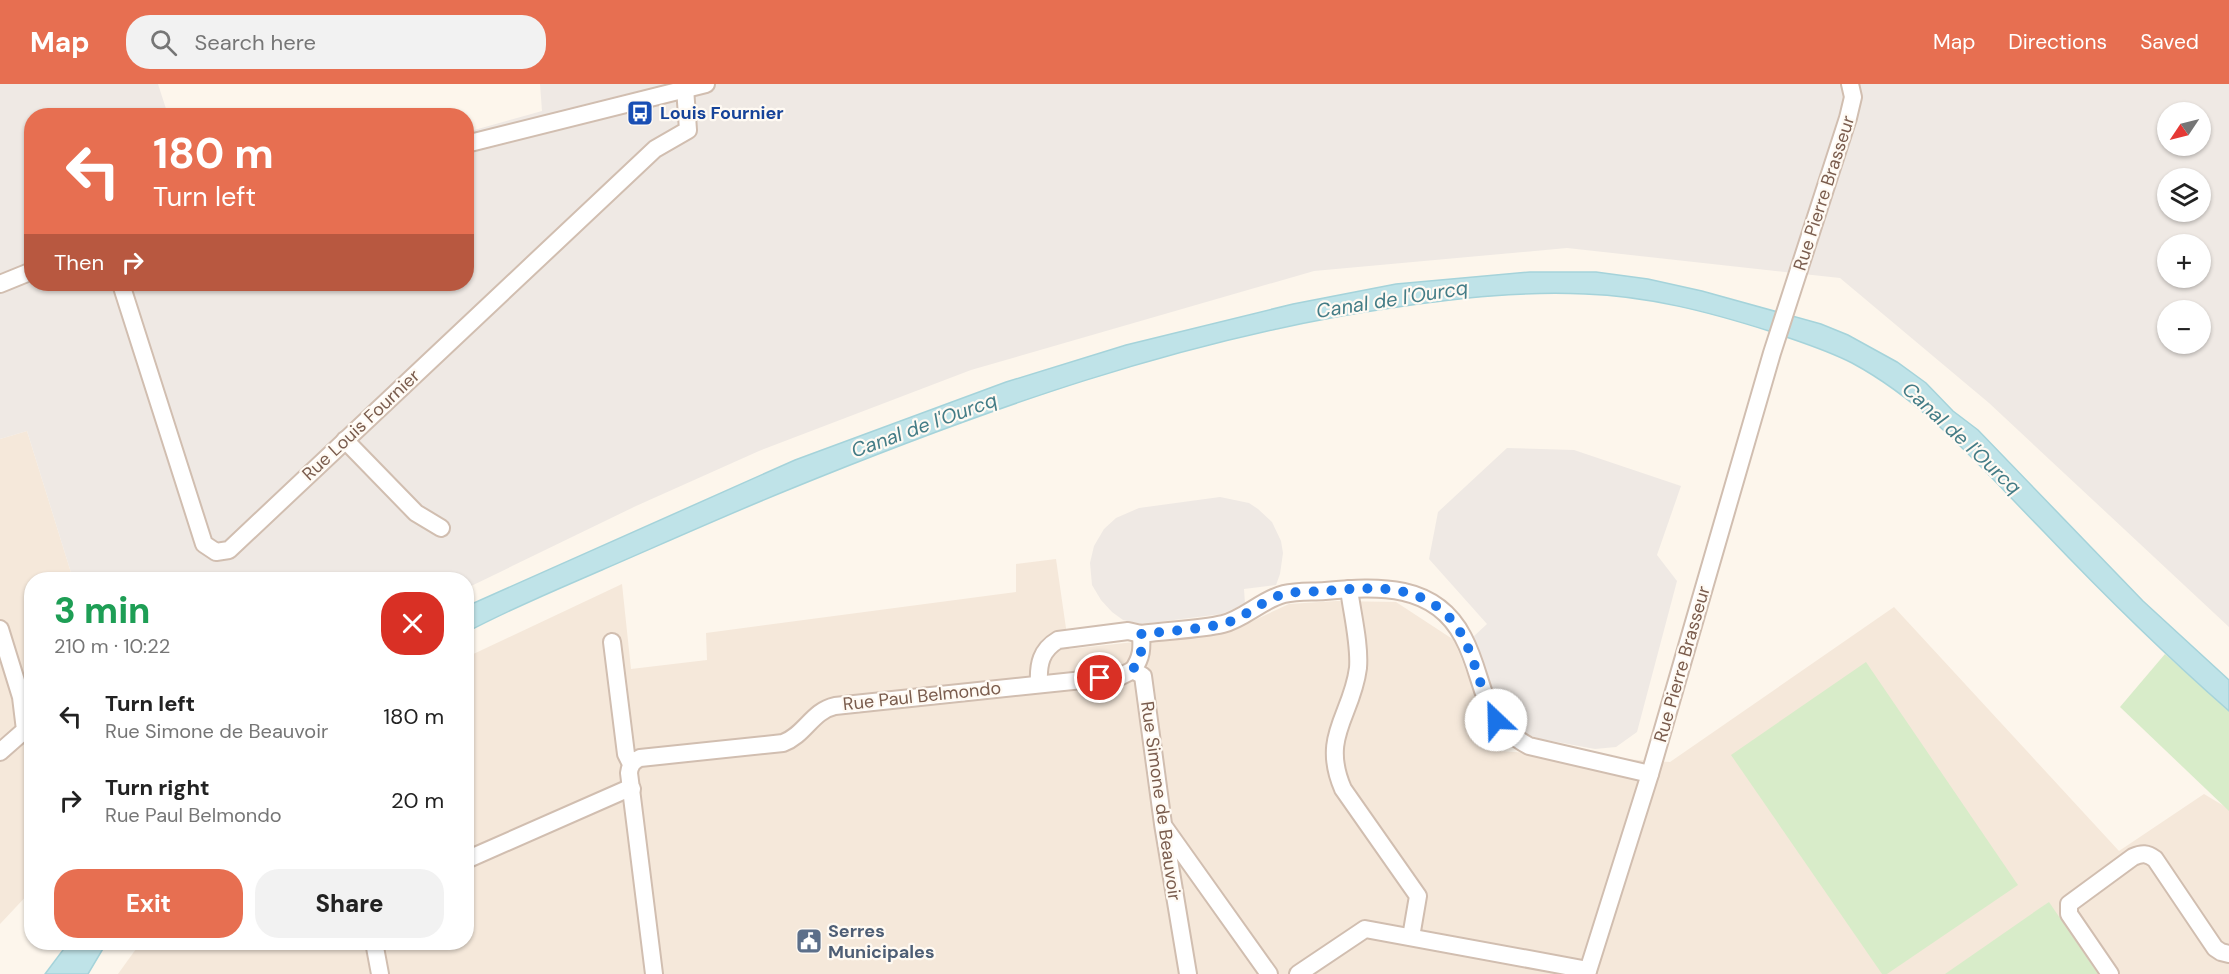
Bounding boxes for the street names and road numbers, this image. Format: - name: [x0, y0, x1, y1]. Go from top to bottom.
- street label: Rue Pierre Brasseur: [1788, 112, 1860, 274]
- street label: Rue Louis Fournier: [297, 364, 425, 486]
- street label: Rue Pierre Brasseur: [1648, 583, 1716, 745]
- street label: Rue Paul Belmondo: [842, 676, 1002, 716]
- street label: Rue Simone de Beauvoir: [1135, 700, 1187, 903]

